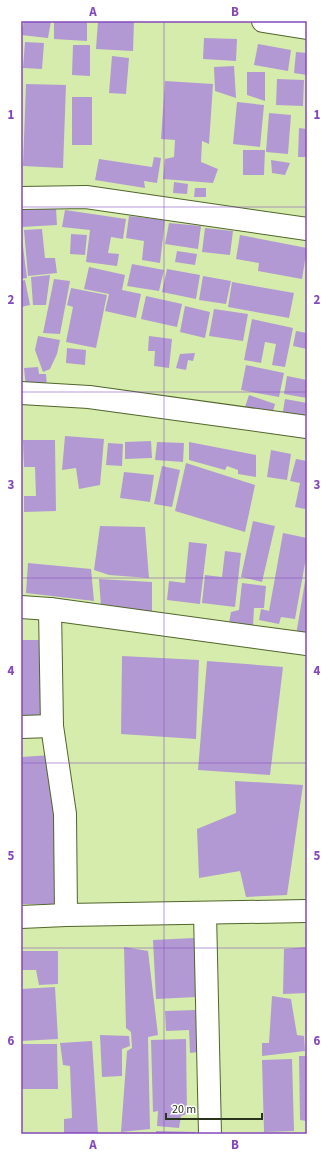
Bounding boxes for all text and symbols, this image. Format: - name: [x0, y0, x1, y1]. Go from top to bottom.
- text: A: [88, 3, 97, 21]
- text: B: [231, 3, 239, 21]
- text: 1: [8, 106, 15, 124]
- text: 1: [314, 106, 321, 124]
- text: 2: [8, 291, 15, 309]
- text: 2: [314, 291, 321, 309]
- text: 3: [8, 476, 15, 494]
- text: 3: [314, 476, 321, 494]
- text: 4: [8, 662, 15, 680]
- text: 4: [314, 662, 321, 680]
- text: 5: [8, 847, 15, 865]
- text: 5: [314, 847, 321, 865]
- text: 6: [8, 1032, 15, 1050]
- text: 6: [314, 1032, 321, 1050]
- scale bar: [166, 1095, 262, 1121]
- text: 20 m: [172, 1101, 196, 1118]
- text: A: [88, 1136, 97, 1154]
- text: B: [231, 1136, 239, 1154]

